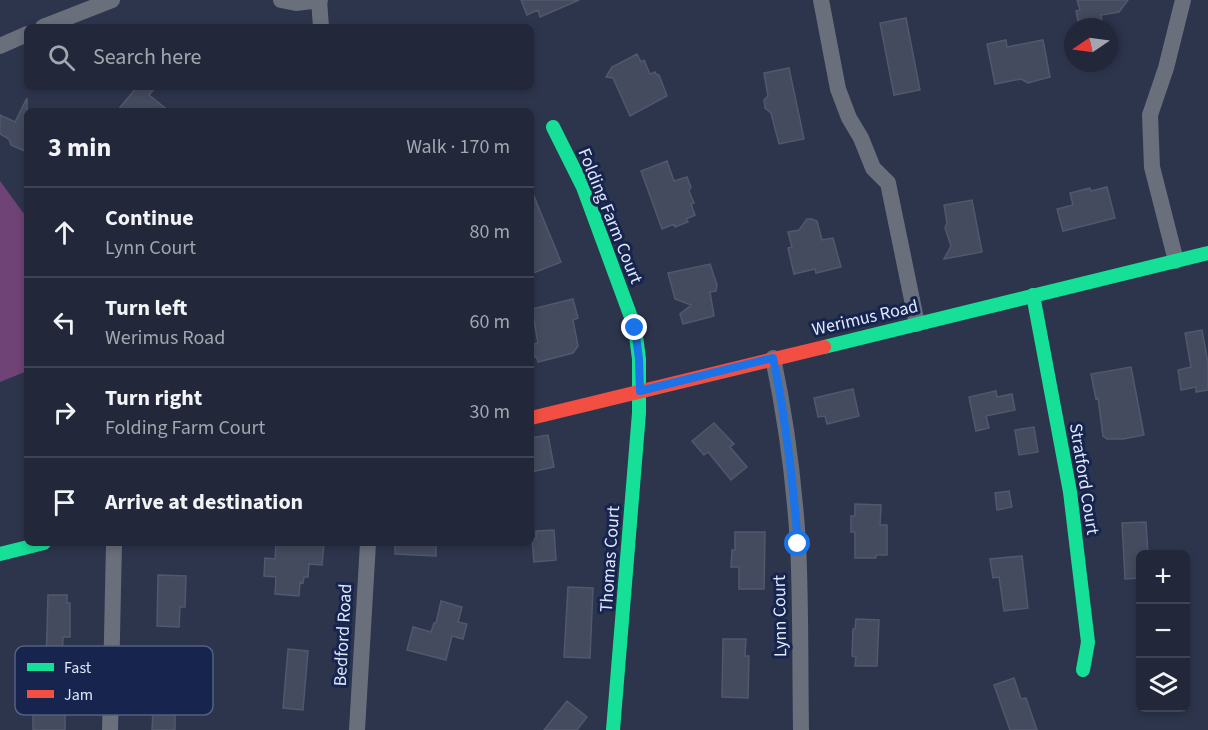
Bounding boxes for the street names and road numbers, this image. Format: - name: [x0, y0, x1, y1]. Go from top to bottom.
- street label: Folding Farm Court: [571, 144, 649, 288]
- street label: Werimus Road: [809, 294, 921, 342]
- street label: Stratford Court: [1063, 421, 1105, 537]
- street label: Thomas Court: [594, 505, 626, 613]
- street label: Lynn Court: [767, 575, 793, 657]
- street label: Bedford Road: [328, 583, 358, 687]

